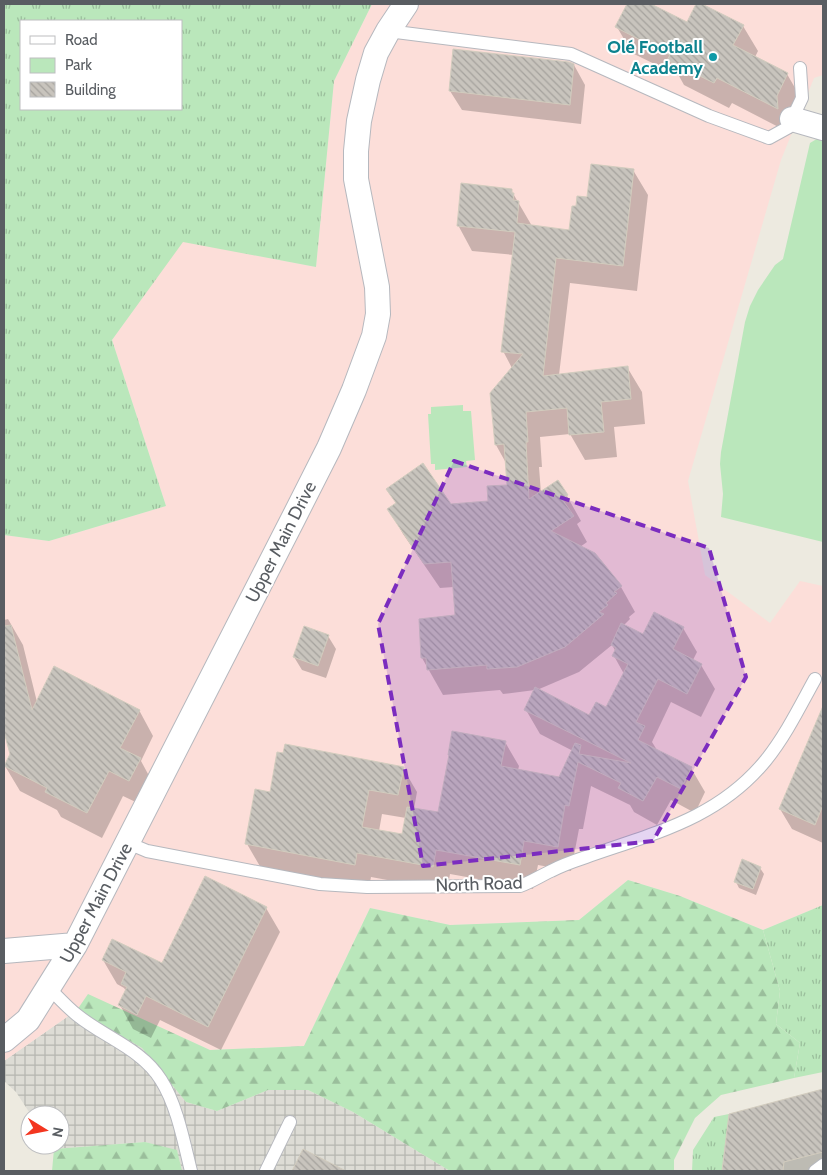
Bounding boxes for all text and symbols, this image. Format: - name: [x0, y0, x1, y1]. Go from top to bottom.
- legend: [20, 20, 182, 110]
- text: Road: [65, 31, 98, 49]
- place label: Olé Football Academy: [607, 36, 703, 79]
- marker: Olé Football Academy: [707, 51, 719, 63]
- text: Park: [65, 56, 92, 74]
- text: Building: [65, 81, 116, 99]
- street label: Upper Main Drive: [241, 478, 321, 606]
- street label: Upper Main Drive: [55, 839, 137, 967]
- street label: North Road: [435, 871, 523, 897]
- north arrow: [20, 1105, 70, 1155]
- text: N: [48, 1126, 68, 1139]

